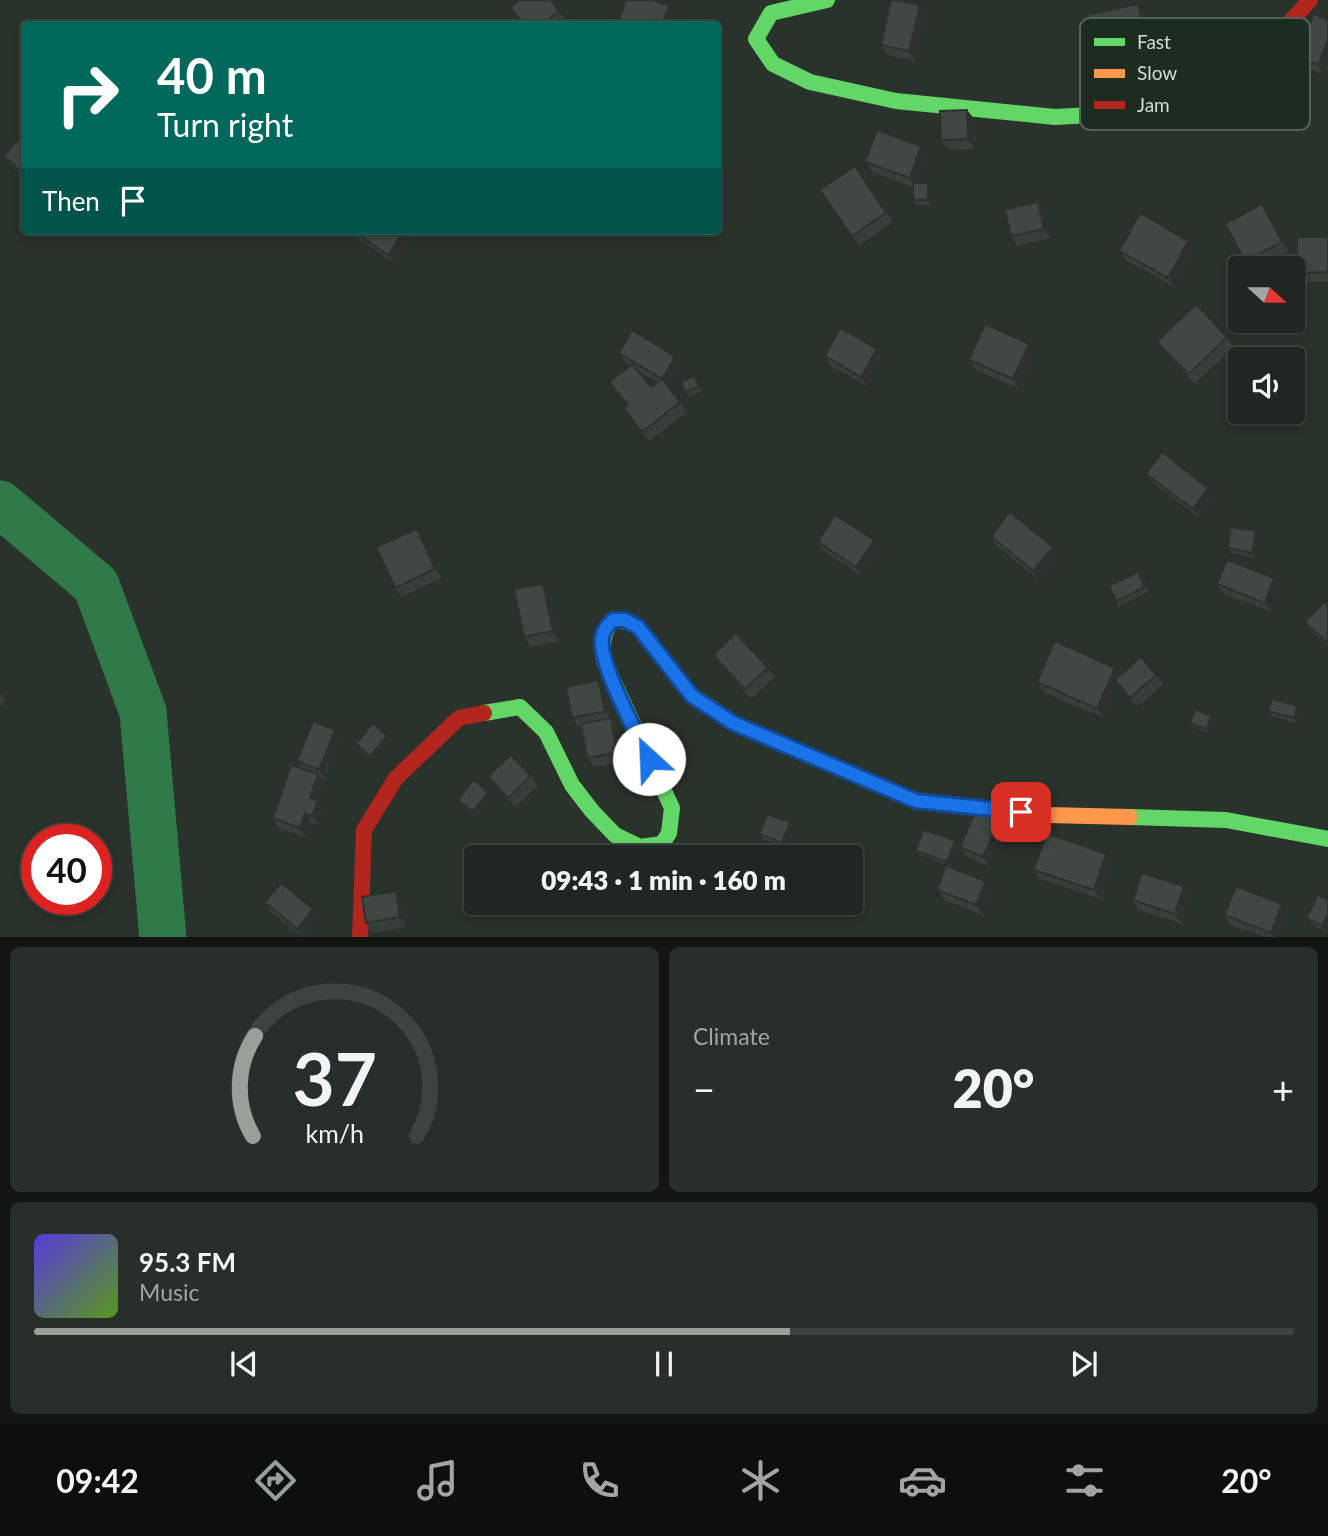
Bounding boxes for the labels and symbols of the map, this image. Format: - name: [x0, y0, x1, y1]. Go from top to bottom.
- legend: [1080, 18, 1310, 130]
- text: Fast: [1137, 30, 1171, 53]
- text: Slow: [1137, 61, 1177, 84]
- text: Jam: [1137, 93, 1170, 116]
- north arrow: [1228, 256, 1306, 332]
- position arrow: [612, 722, 686, 796]
- pin: [991, 782, 1051, 842]
- speed limit sign: 40: [21, 824, 112, 915]

